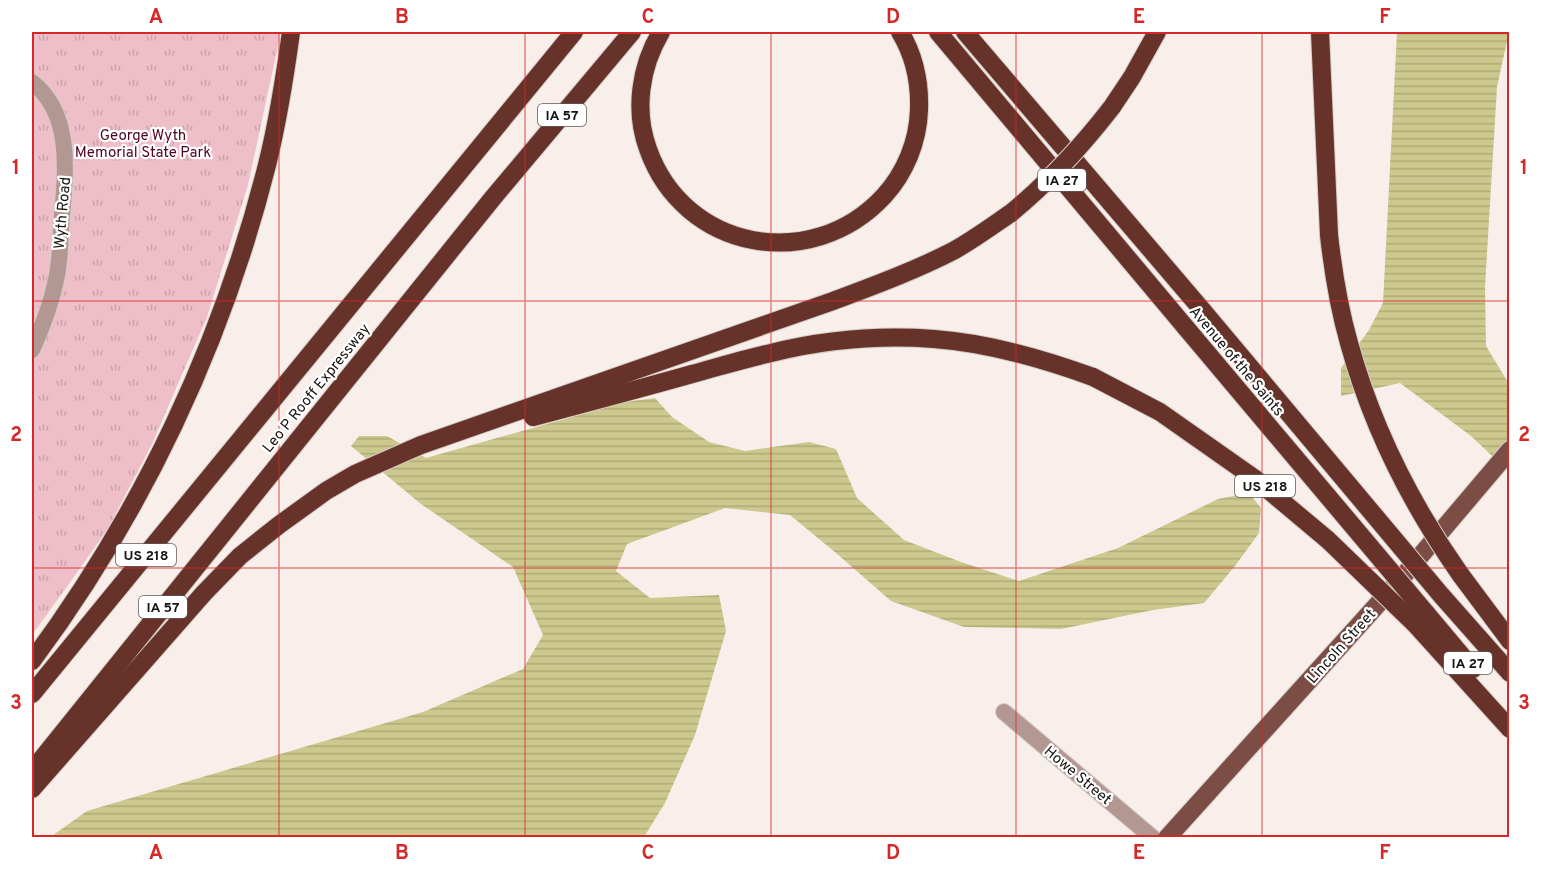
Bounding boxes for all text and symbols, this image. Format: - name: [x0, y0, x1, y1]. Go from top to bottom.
- text: A: [149, 5, 163, 31]
- text: B: [395, 5, 409, 31]
- text: C: [642, 5, 654, 31]
- text: D: [886, 5, 900, 31]
- text: E: [1133, 5, 1145, 31]
- text: F: [1379, 5, 1391, 31]
- road number: IA 57: [538, 104, 586, 126]
- park label: George Wyth Memorial State Park: [75, 127, 211, 163]
- text: 1: [12, 156, 20, 182]
- text: 1: [1520, 156, 1528, 182]
- road number: IA 27: [1038, 169, 1086, 191]
- street label: Wyth Road: [51, 176, 76, 250]
- street label: Avenue of the Saints: [1184, 303, 1287, 421]
- street label: Leo P Rooff Expressway: [259, 320, 375, 457]
- text: 2: [10, 423, 22, 449]
- text: 2: [1518, 423, 1530, 449]
- road number: US 218: [1235, 475, 1295, 497]
- road number: US 218: [116, 544, 176, 566]
- road number: IA 57: [139, 596, 187, 618]
- street label: Lincoln Street: [1304, 606, 1381, 688]
- road number: IA 27: [1444, 652, 1492, 674]
- text: 3: [10, 691, 22, 717]
- text: 3: [1518, 691, 1530, 717]
- street label: Howe Street: [1039, 742, 1115, 810]
- text: A: [149, 841, 163, 867]
- text: B: [395, 841, 409, 867]
- text: C: [642, 841, 654, 867]
- text: D: [886, 841, 900, 867]
- text: E: [1133, 841, 1145, 867]
- text: F: [1379, 841, 1391, 867]

